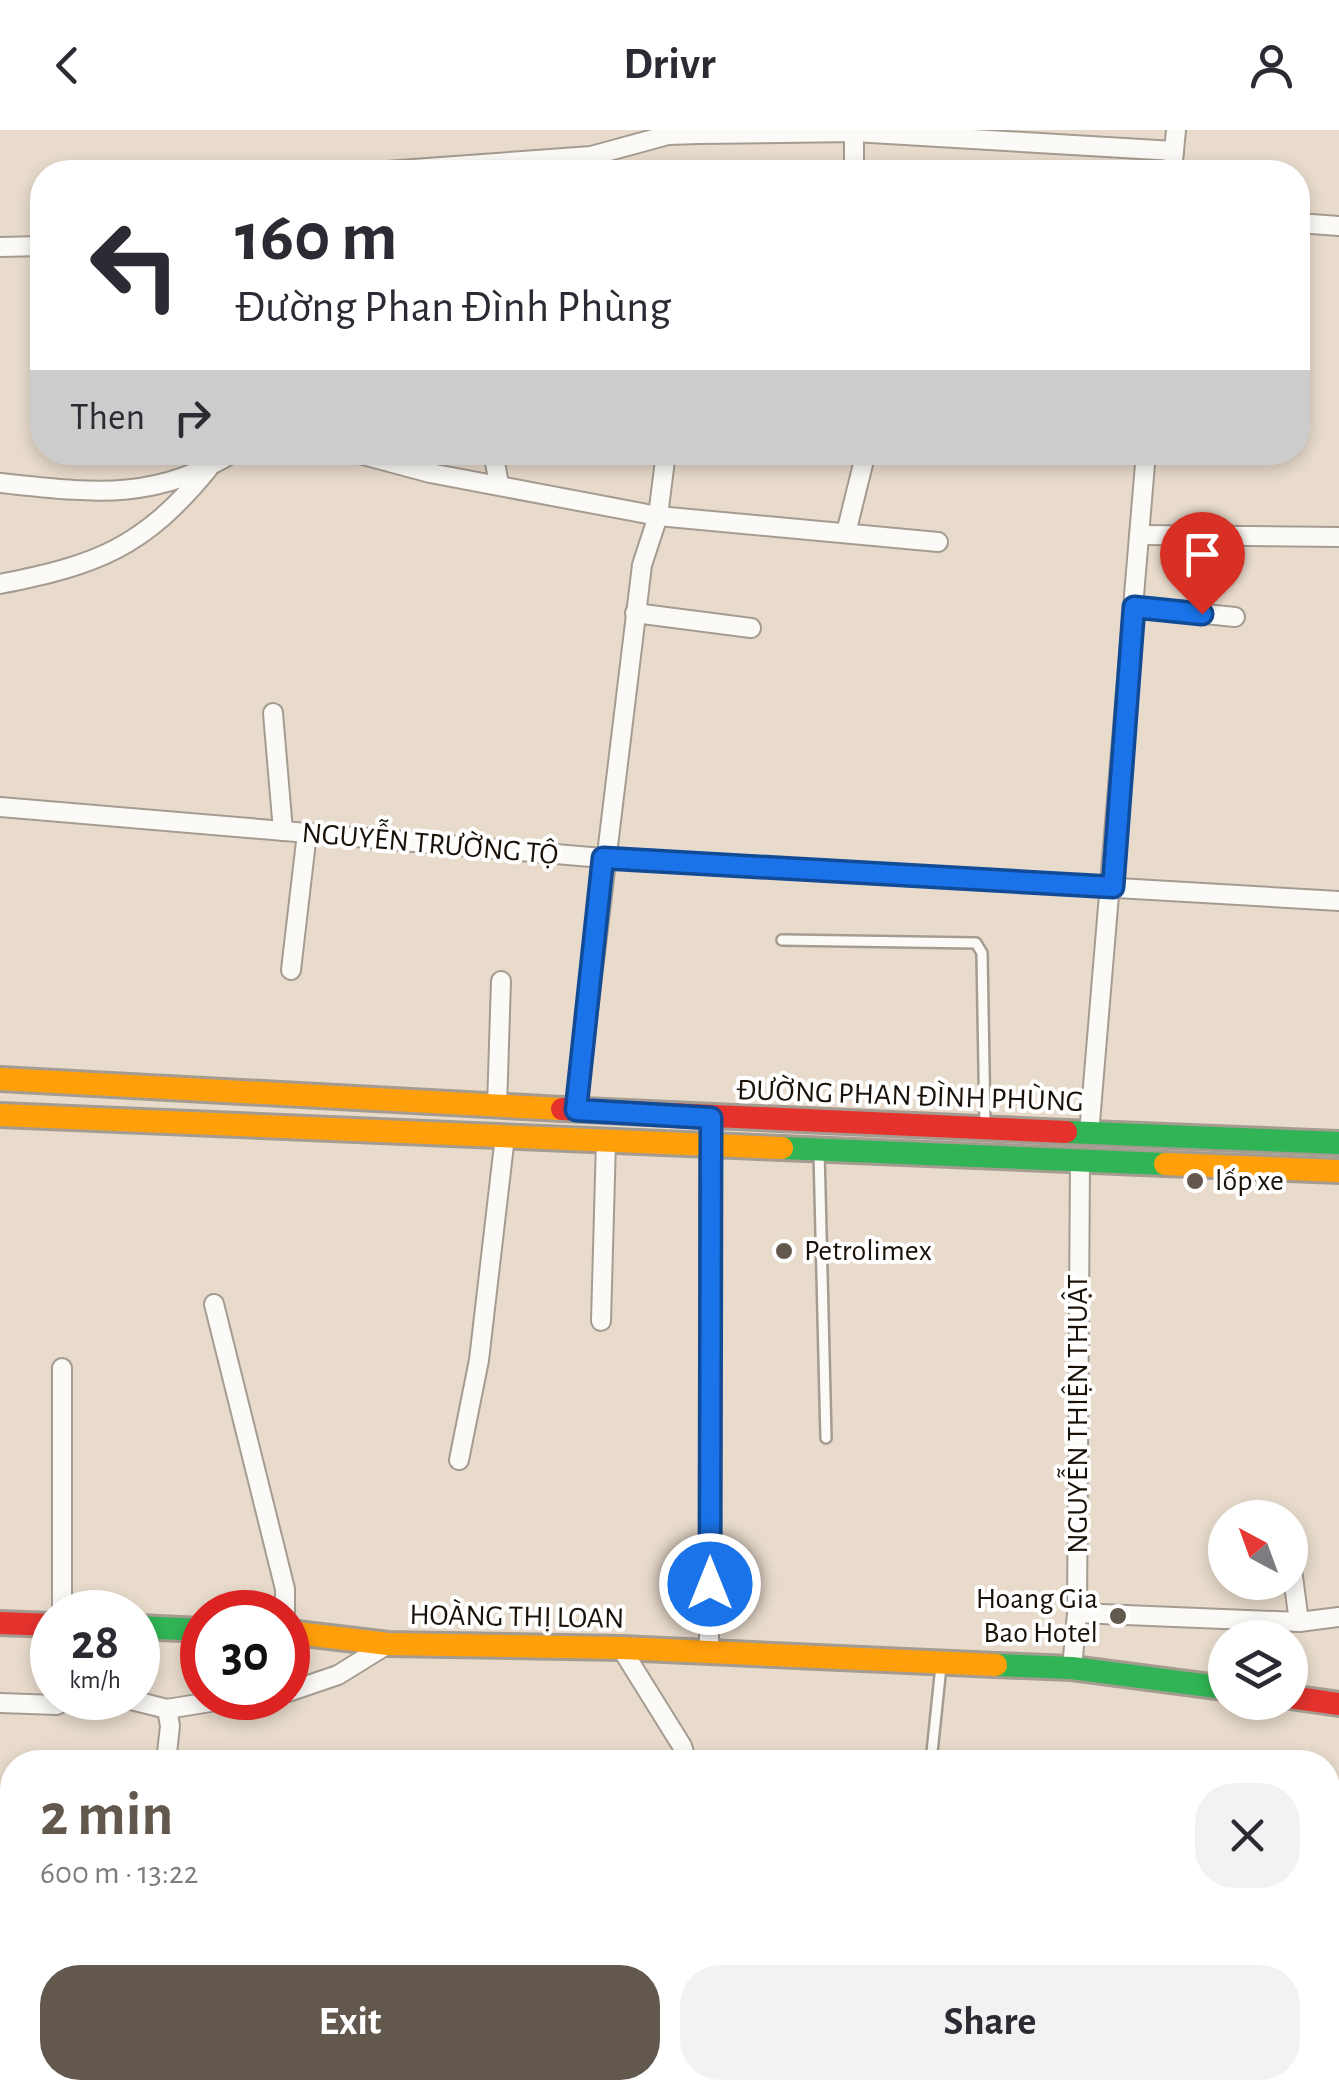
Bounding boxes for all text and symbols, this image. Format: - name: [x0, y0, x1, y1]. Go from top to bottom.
- icon: back: [40, 38, 95, 93]
- icon: person: [1244, 38, 1299, 93]
- text: Drivr: [623, 42, 716, 87]
- icon: left: [70, 200, 200, 330]
- text: 160 m: [235, 203, 398, 273]
- text: Đường Phan Đình Phùng: [235, 285, 671, 330]
- icon: right: [165, 390, 220, 445]
- text: Then: [70, 399, 145, 437]
- pin: [1160, 512, 1245, 615]
- icon: arrive: [1175, 527, 1230, 582]
- street label: NGUYỄN TRƯỜNG TỘ: [300, 812, 560, 870]
- street label: ĐƯỜNG PHAN ĐÌNH PHÙNG: [736, 1072, 1084, 1117]
- place label: lốp xe: [1215, 1166, 1284, 1196]
- marker: lốp xe: [1184, 1170, 1206, 1192]
- place label: Petrolimex: [804, 1236, 932, 1266]
- marker: Petrolimex: [773, 1240, 795, 1262]
- street label: NGUYỄN THIỆN THUẬT: [1057, 1274, 1093, 1554]
- north arrow: [1208, 1500, 1308, 1600]
- map controls: [1208, 1500, 1308, 1720]
- position arrow: [658, 1532, 762, 1636]
- place label: Hoang Gia Bao Hotel: [976, 1584, 1098, 1648]
- speed limit sign: 30: [180, 1590, 310, 1720]
- street label: HOÀNG THỊ LOAN: [409, 1598, 625, 1634]
- marker: Hoang Gia Bao Hotel: [1107, 1605, 1129, 1627]
- text: 28: [71, 1618, 119, 1668]
- button: layers: [1208, 1620, 1308, 1720]
- text: km/h: [69, 1668, 121, 1693]
- button: close: [1195, 1783, 1300, 1888]
- text: 2 min: [40, 1786, 173, 1846]
- text: 600 m · 13:22: [40, 1857, 198, 1889]
- button: Exit: [40, 1965, 660, 2080]
- button: Share: [680, 1965, 1300, 2080]

